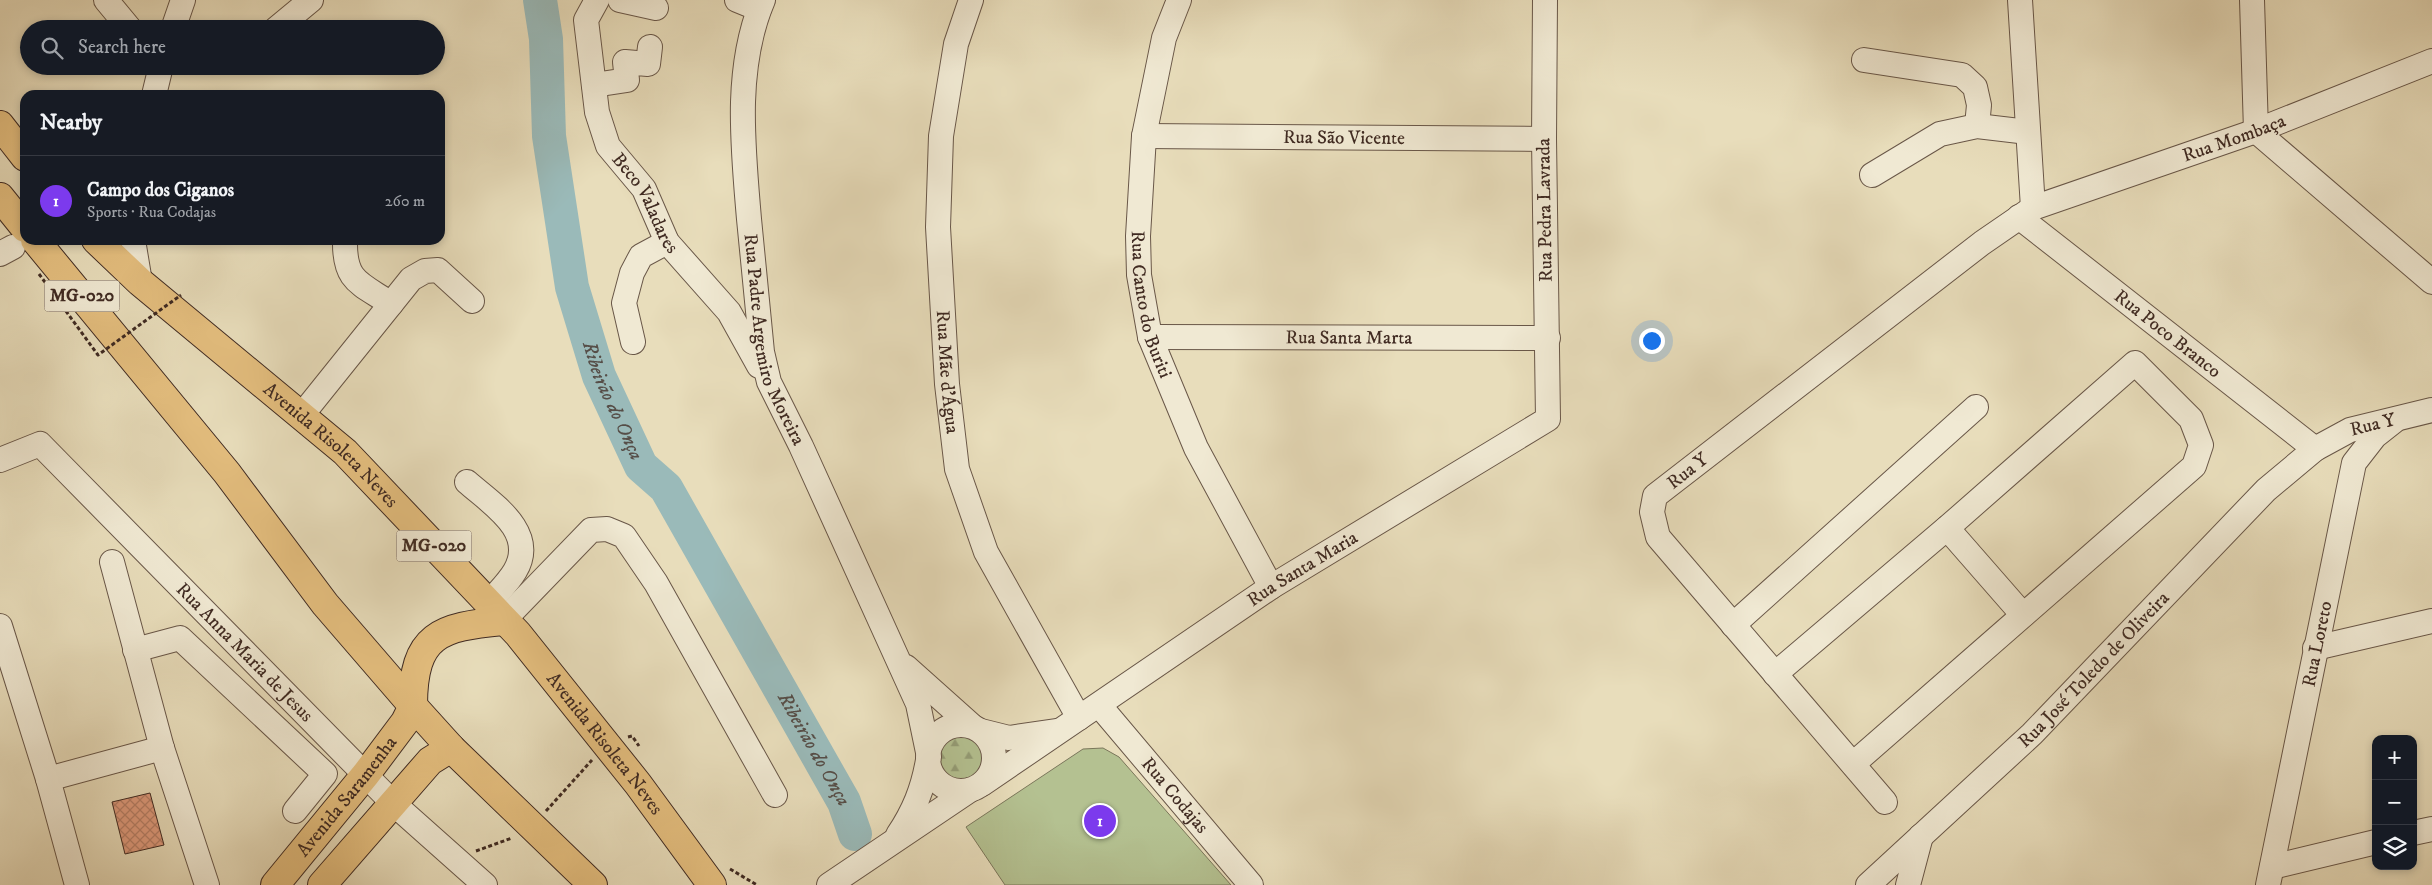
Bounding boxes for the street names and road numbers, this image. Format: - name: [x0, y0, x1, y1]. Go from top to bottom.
- street label: Rua Mombaça: [2179, 109, 2289, 167]
- street label: Rua São Vicente: [1283, 126, 1405, 149]
- street label: Rua Pedra Lavrada: [1532, 138, 1558, 282]
- street label: Beco Valadares: [607, 148, 683, 258]
- street label: Rua Canto do Buriti: [1126, 230, 1177, 382]
- street label: Rua Padre Argemiro Moreira: [739, 233, 810, 449]
- road number: MG-020: [44, 280, 120, 312]
- street label: Rua Poco Branco: [2110, 284, 2226, 383]
- street label: Rua Mãe d'Água: [931, 310, 964, 435]
- street label: Rua Santa Marta: [1286, 326, 1412, 349]
- street label: Avenida Risoleta Neves: [259, 378, 403, 512]
- street label: Rua Y: [2348, 408, 2399, 441]
- street label: Rua Y: [1662, 447, 1714, 494]
- street label: Rua Santa Maria: [1243, 526, 1362, 611]
- road number: MG-020: [396, 530, 472, 562]
- street label: Rua Anna Maria de Jesus: [171, 578, 318, 727]
- street label: Rua José Toledo de Oliveira: [2013, 587, 2174, 753]
- street label: Rua Loreto: [2297, 599, 2337, 689]
- street label: Avenida Risoleta Neves: [542, 668, 668, 819]
- street label: Avenida Saramenha: [292, 732, 402, 861]
- street label: Rua Codajas: [1137, 752, 1214, 838]

